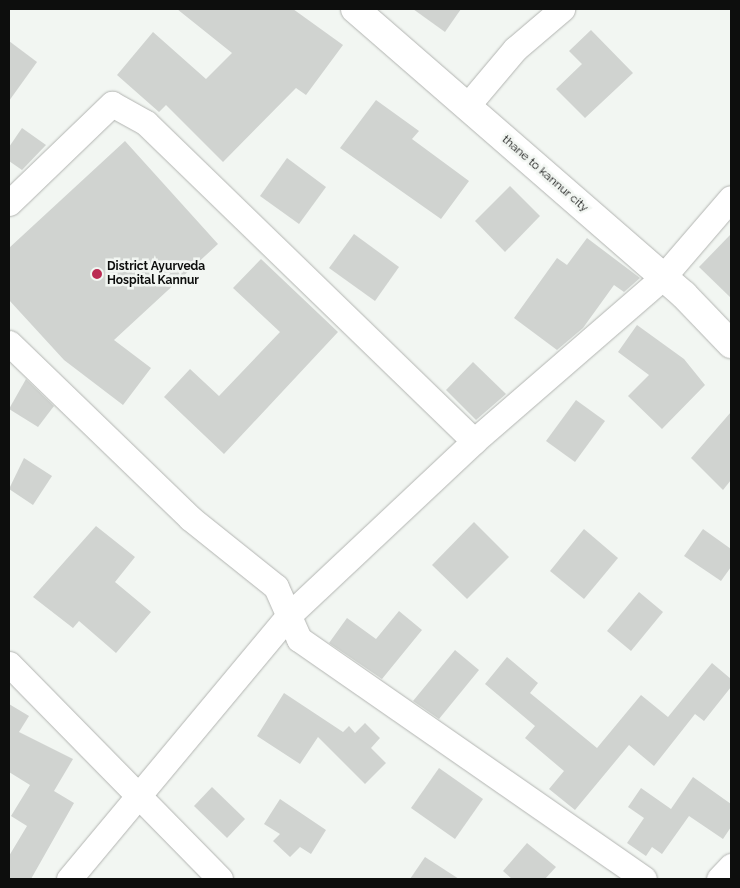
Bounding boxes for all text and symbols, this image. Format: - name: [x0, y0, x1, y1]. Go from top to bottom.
- street label: thane to kannur city: [499, 133, 591, 215]
- place label: District Ayurveda Hospital Kannur: [107, 260, 206, 288]
- marker: District Ayurveda Hospital Kannur: [91, 268, 103, 280]

